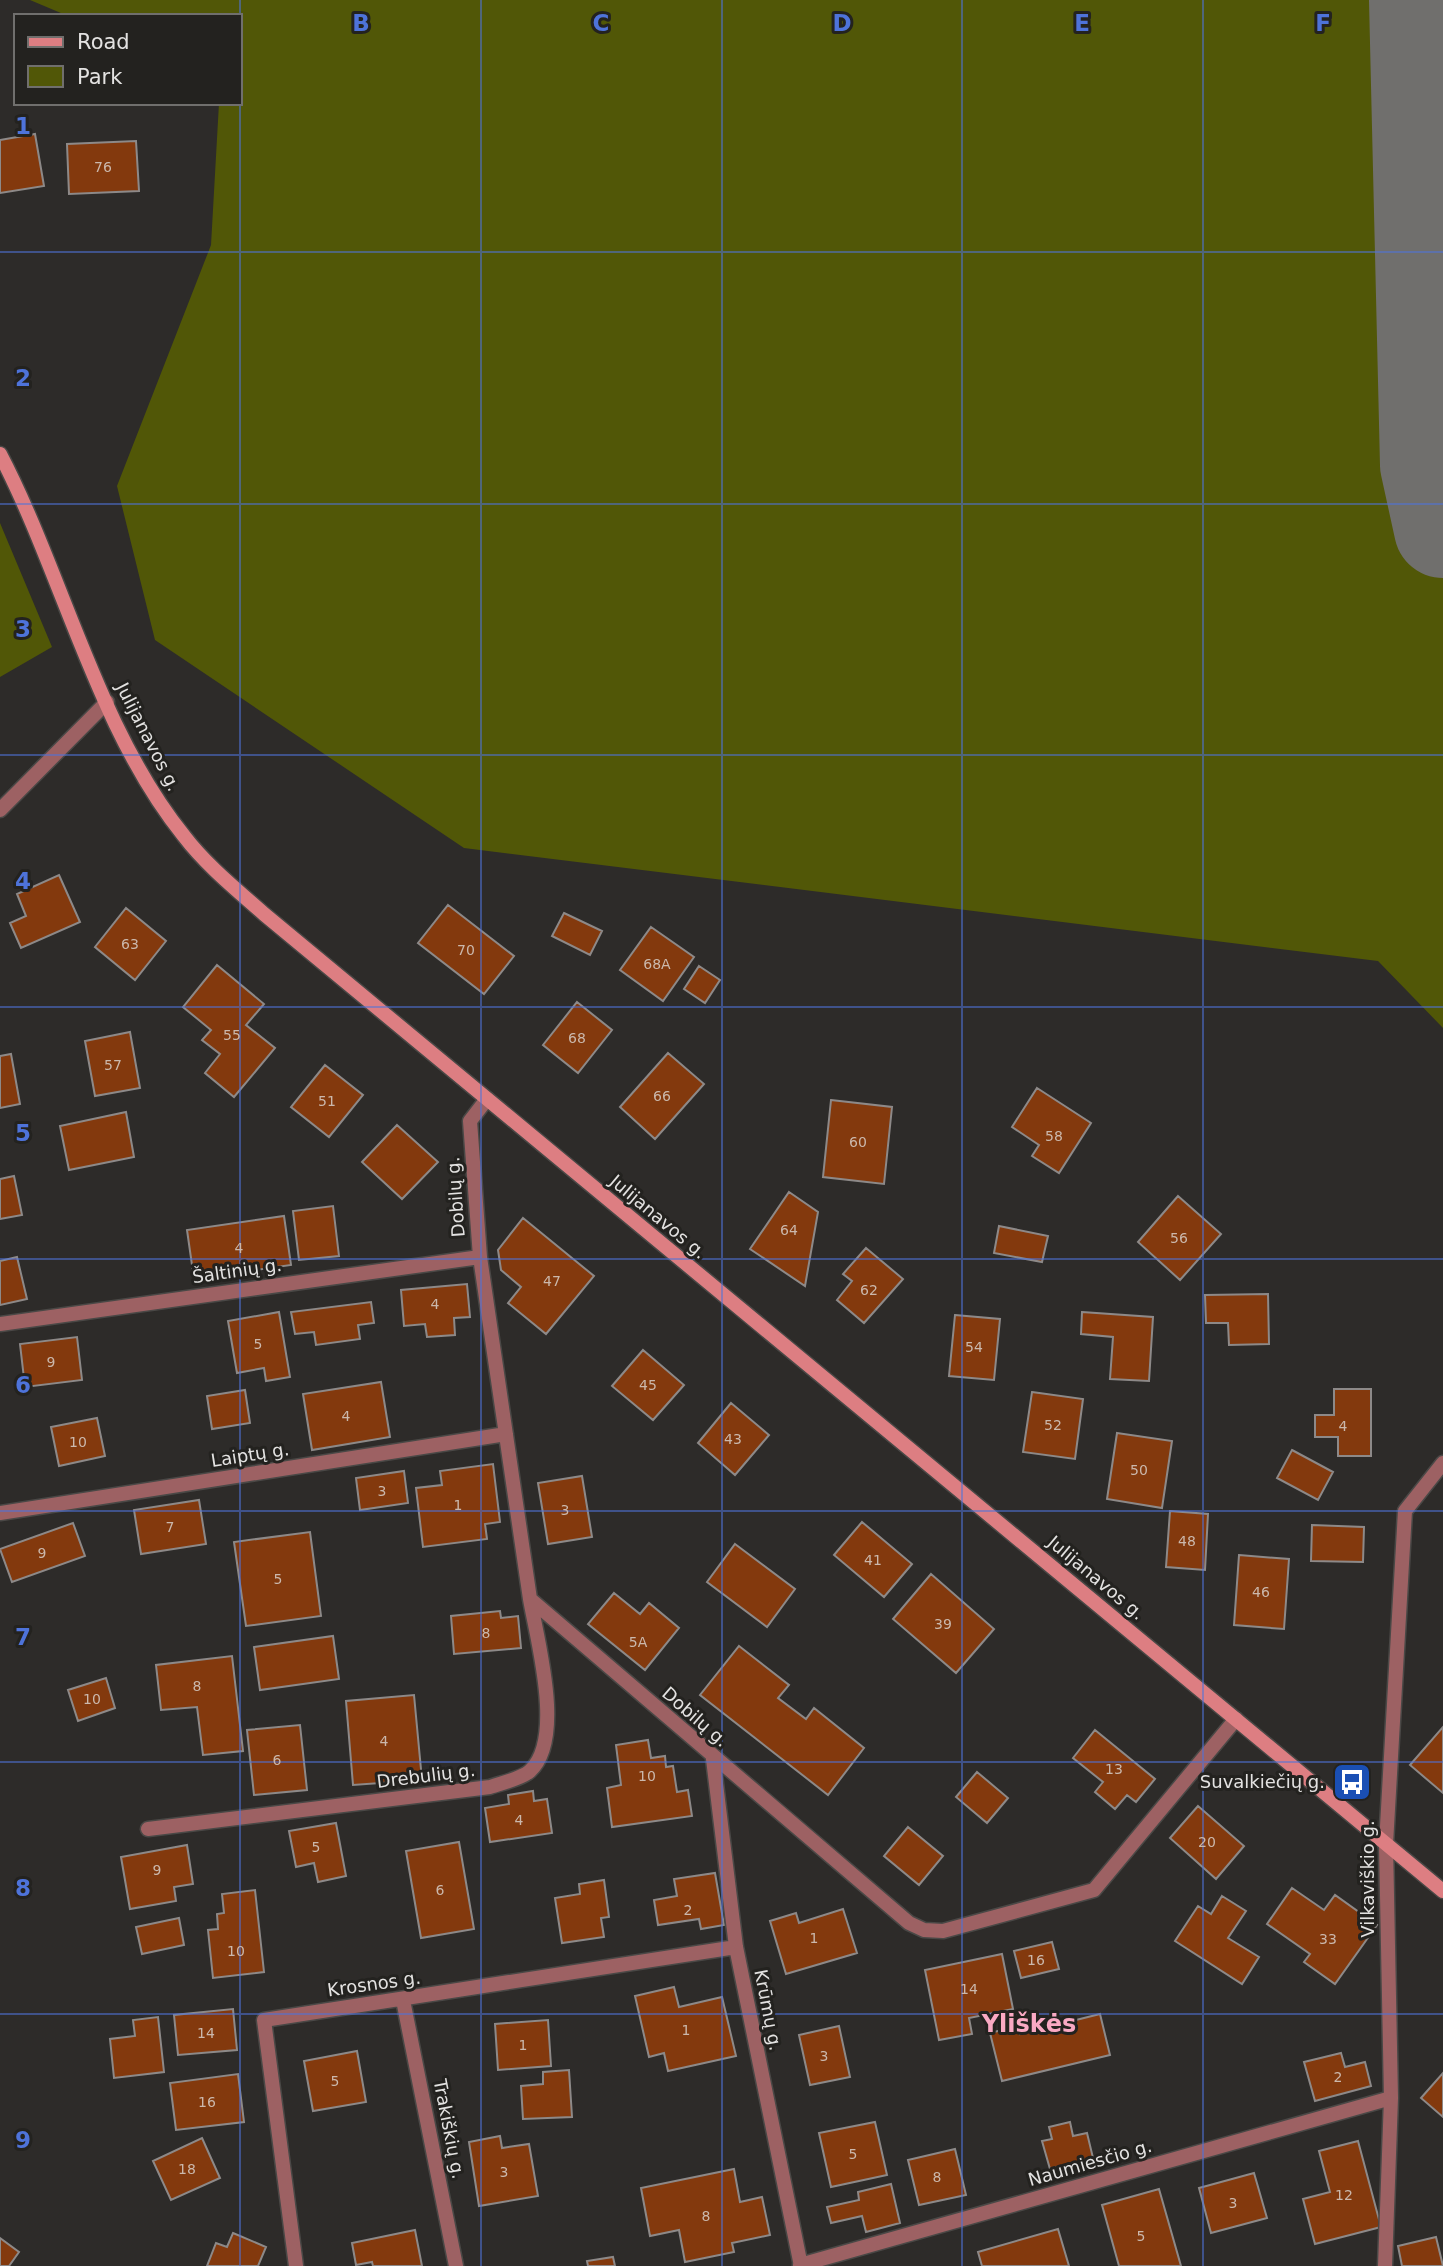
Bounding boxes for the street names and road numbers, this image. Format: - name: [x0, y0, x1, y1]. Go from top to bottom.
- street label: Julijanavos g.: [112, 678, 185, 795]
- street label: Dobilų g.: [442, 1156, 469, 1238]
- street label: Julijanavos g.: [605, 1170, 711, 1263]
- street label: Šaltinių g.: [191, 1254, 283, 1287]
- street label: Laiptų g.: [209, 1438, 290, 1471]
- street label: Julijanavos g.: [1043, 1531, 1149, 1624]
- street label: Dobilų g.: [658, 1682, 733, 1751]
- street label: Drebulių g.: [375, 1759, 476, 1792]
- street label: Vilkaviškio g.: [1357, 1820, 1378, 1938]
- street label: Krosnos g.: [326, 1967, 422, 2000]
- street label: Krūmų g.: [750, 1967, 787, 2052]
- street label: Trakiškių g.: [429, 2076, 469, 2181]
- street label: Naumiesčio g.: [1026, 2135, 1154, 2190]

